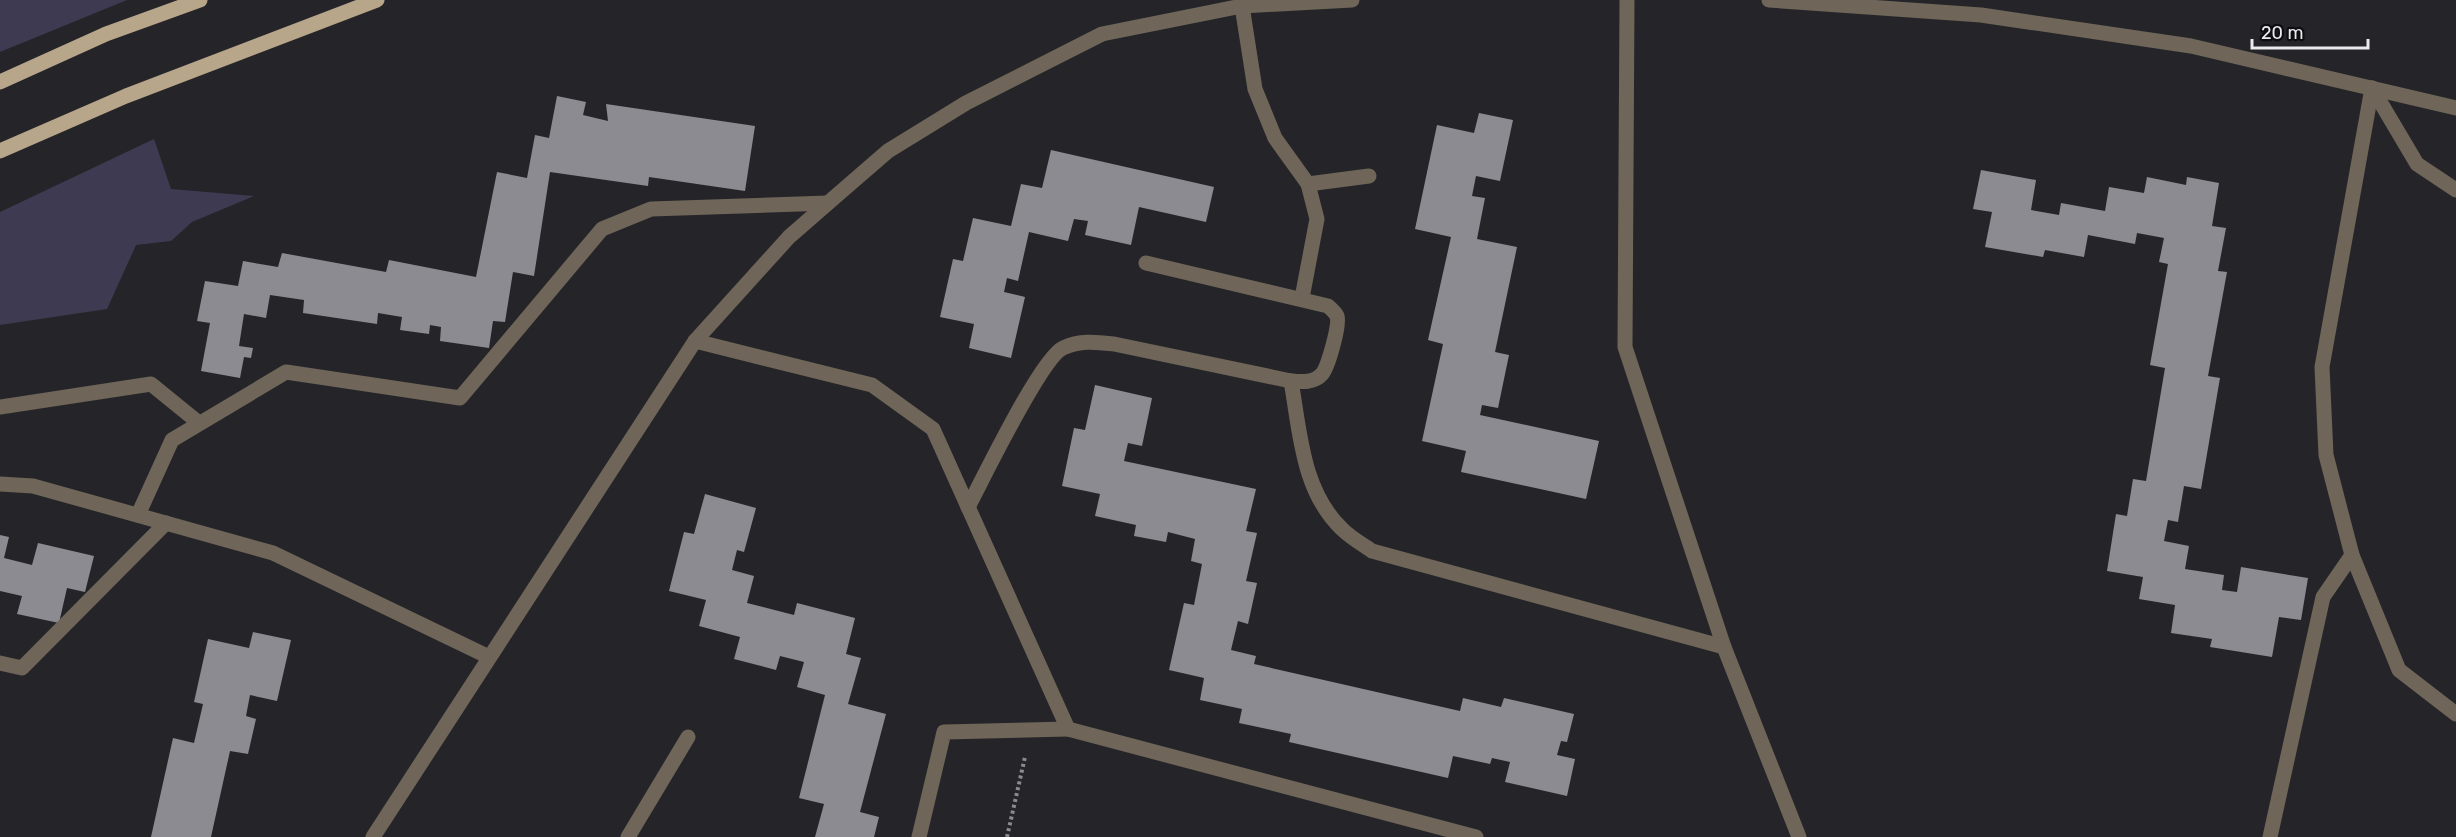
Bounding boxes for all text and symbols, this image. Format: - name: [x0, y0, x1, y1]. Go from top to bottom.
- scale bar: [2252, 12, 2368, 50]
- text: 20 m: [2261, 22, 2303, 44]

